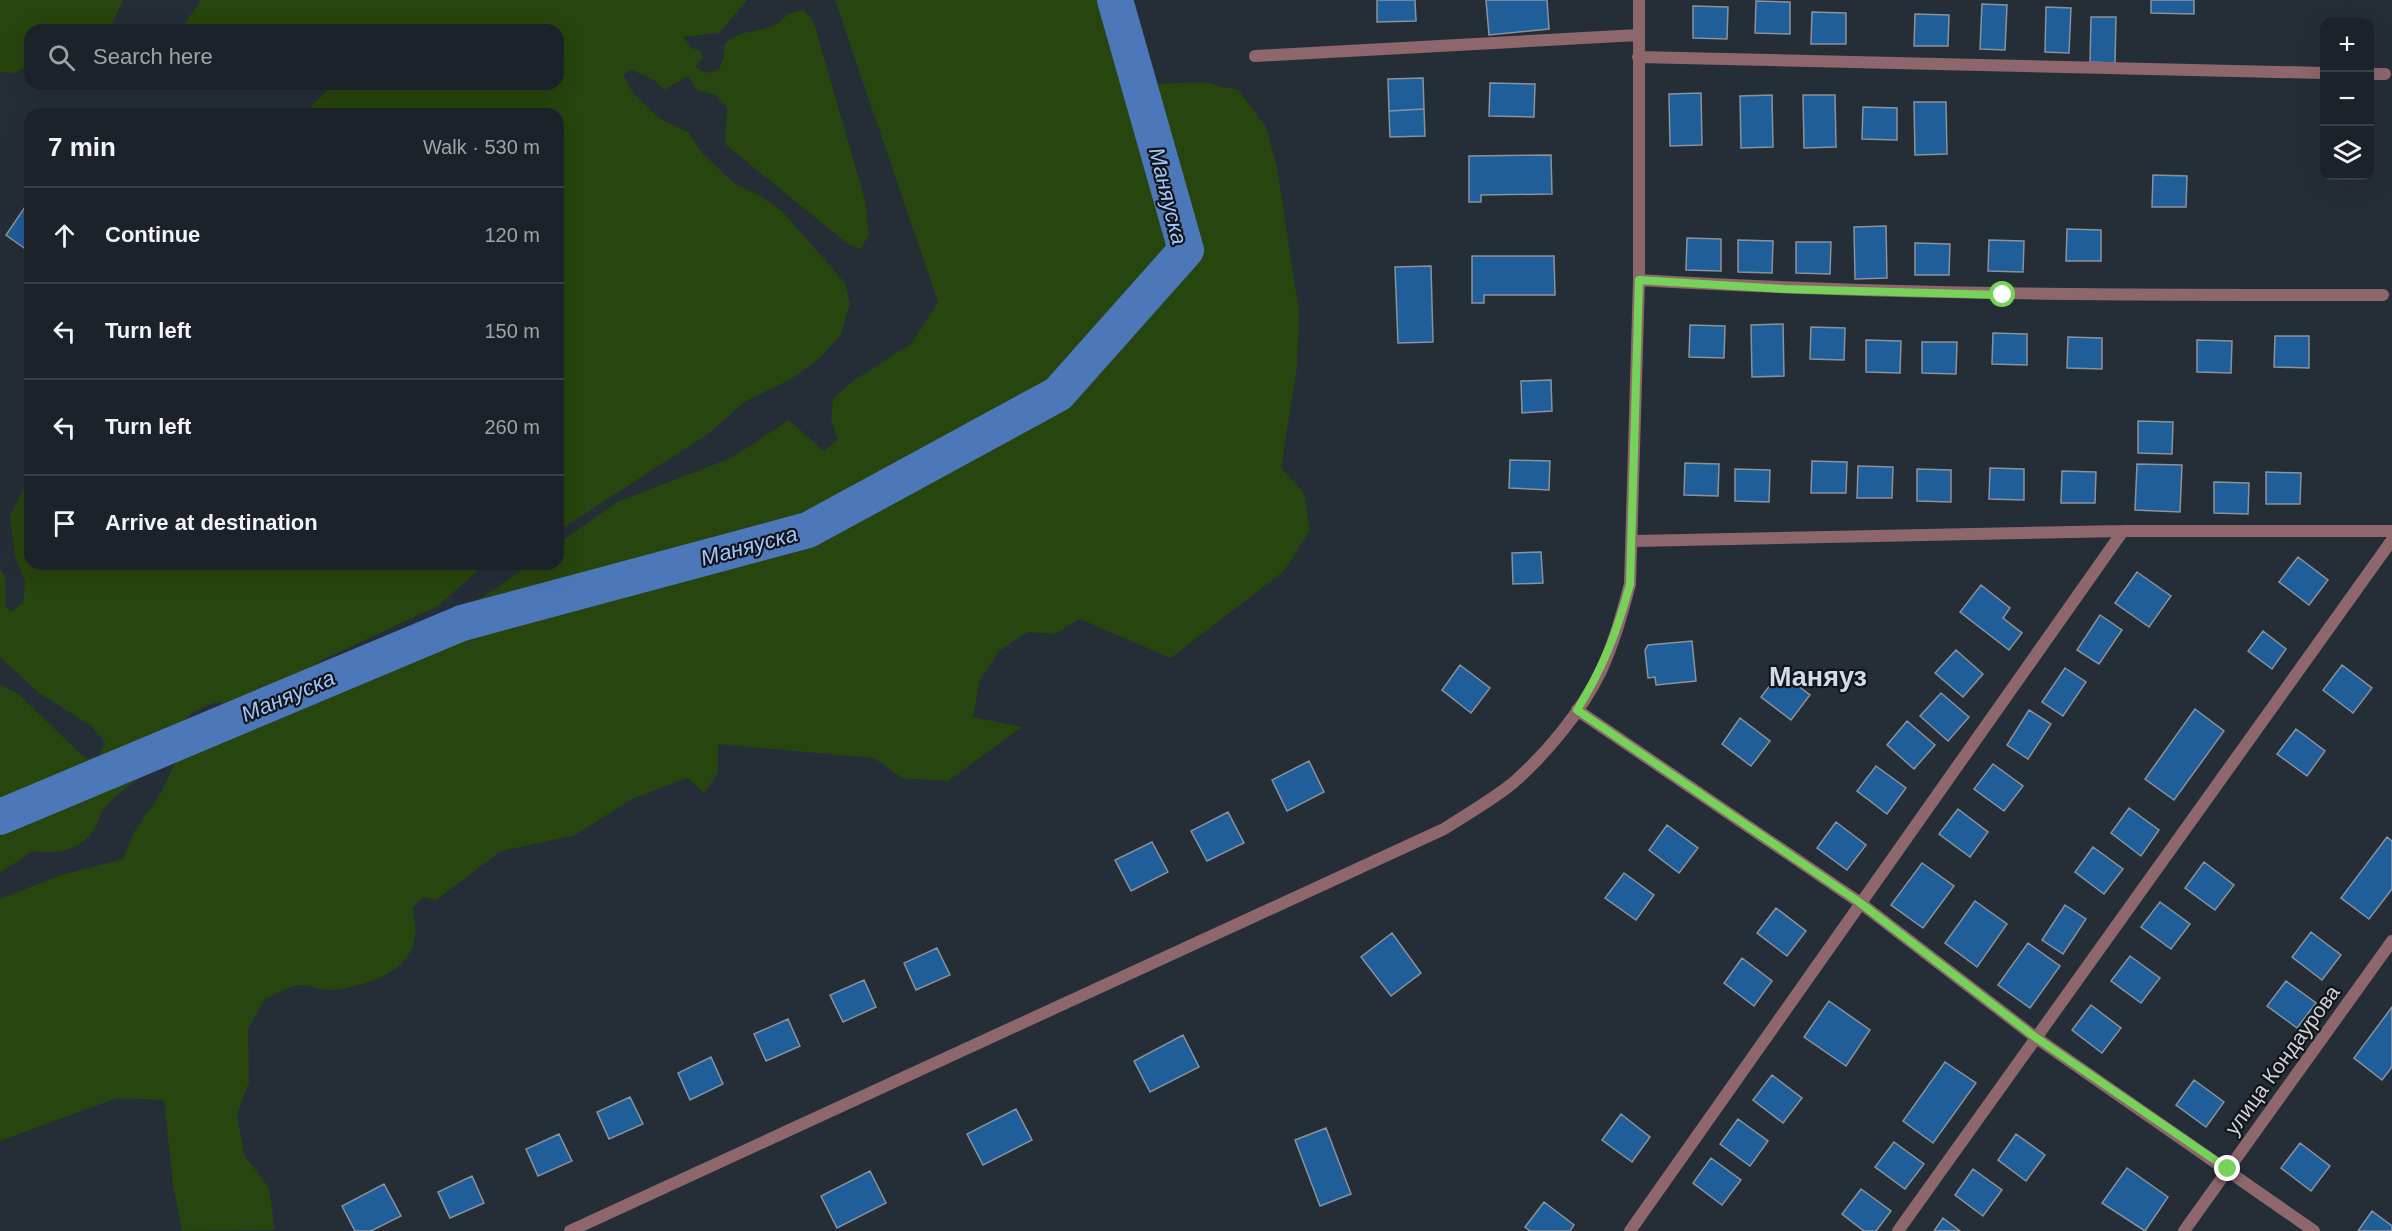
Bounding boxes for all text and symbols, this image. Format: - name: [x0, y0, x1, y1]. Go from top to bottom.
- map controls: [2320, 18, 2374, 180]
- button: +: [2320, 18, 2374, 72]
- search box: [24, 24, 564, 90]
- icon: search: [45, 41, 78, 74]
- text: Search here: [93, 44, 213, 69]
- button: −: [2320, 72, 2374, 126]
- button: layers: [2320, 126, 2374, 180]
- text: 7 min: [48, 132, 116, 162]
- text: Walk · 530 m: [423, 136, 540, 158]
- water label: Маняуска: [1144, 145, 1192, 247]
- icon: ahead: [48, 219, 81, 252]
- text: Continue: [105, 222, 200, 247]
- text: 120 m: [484, 224, 540, 246]
- route start: [1989, 281, 2015, 307]
- icon: left: [48, 315, 81, 348]
- text: Turn left: [105, 318, 191, 343]
- text: 150 m: [484, 320, 540, 342]
- icon: left: [48, 411, 81, 444]
- text: Turn left: [105, 414, 191, 439]
- text: 260 m: [484, 416, 540, 438]
- icon: arrive: [48, 507, 81, 540]
- text: Arrive at destination: [105, 510, 318, 535]
- water label: Маняуска: [698, 521, 800, 571]
- district label: Маняуз: [1769, 662, 1867, 692]
- water label: Маняуска: [237, 665, 339, 727]
- street label: улица Кондаурова: [2220, 981, 2344, 1139]
- route end: [2214, 1155, 2240, 1181]

